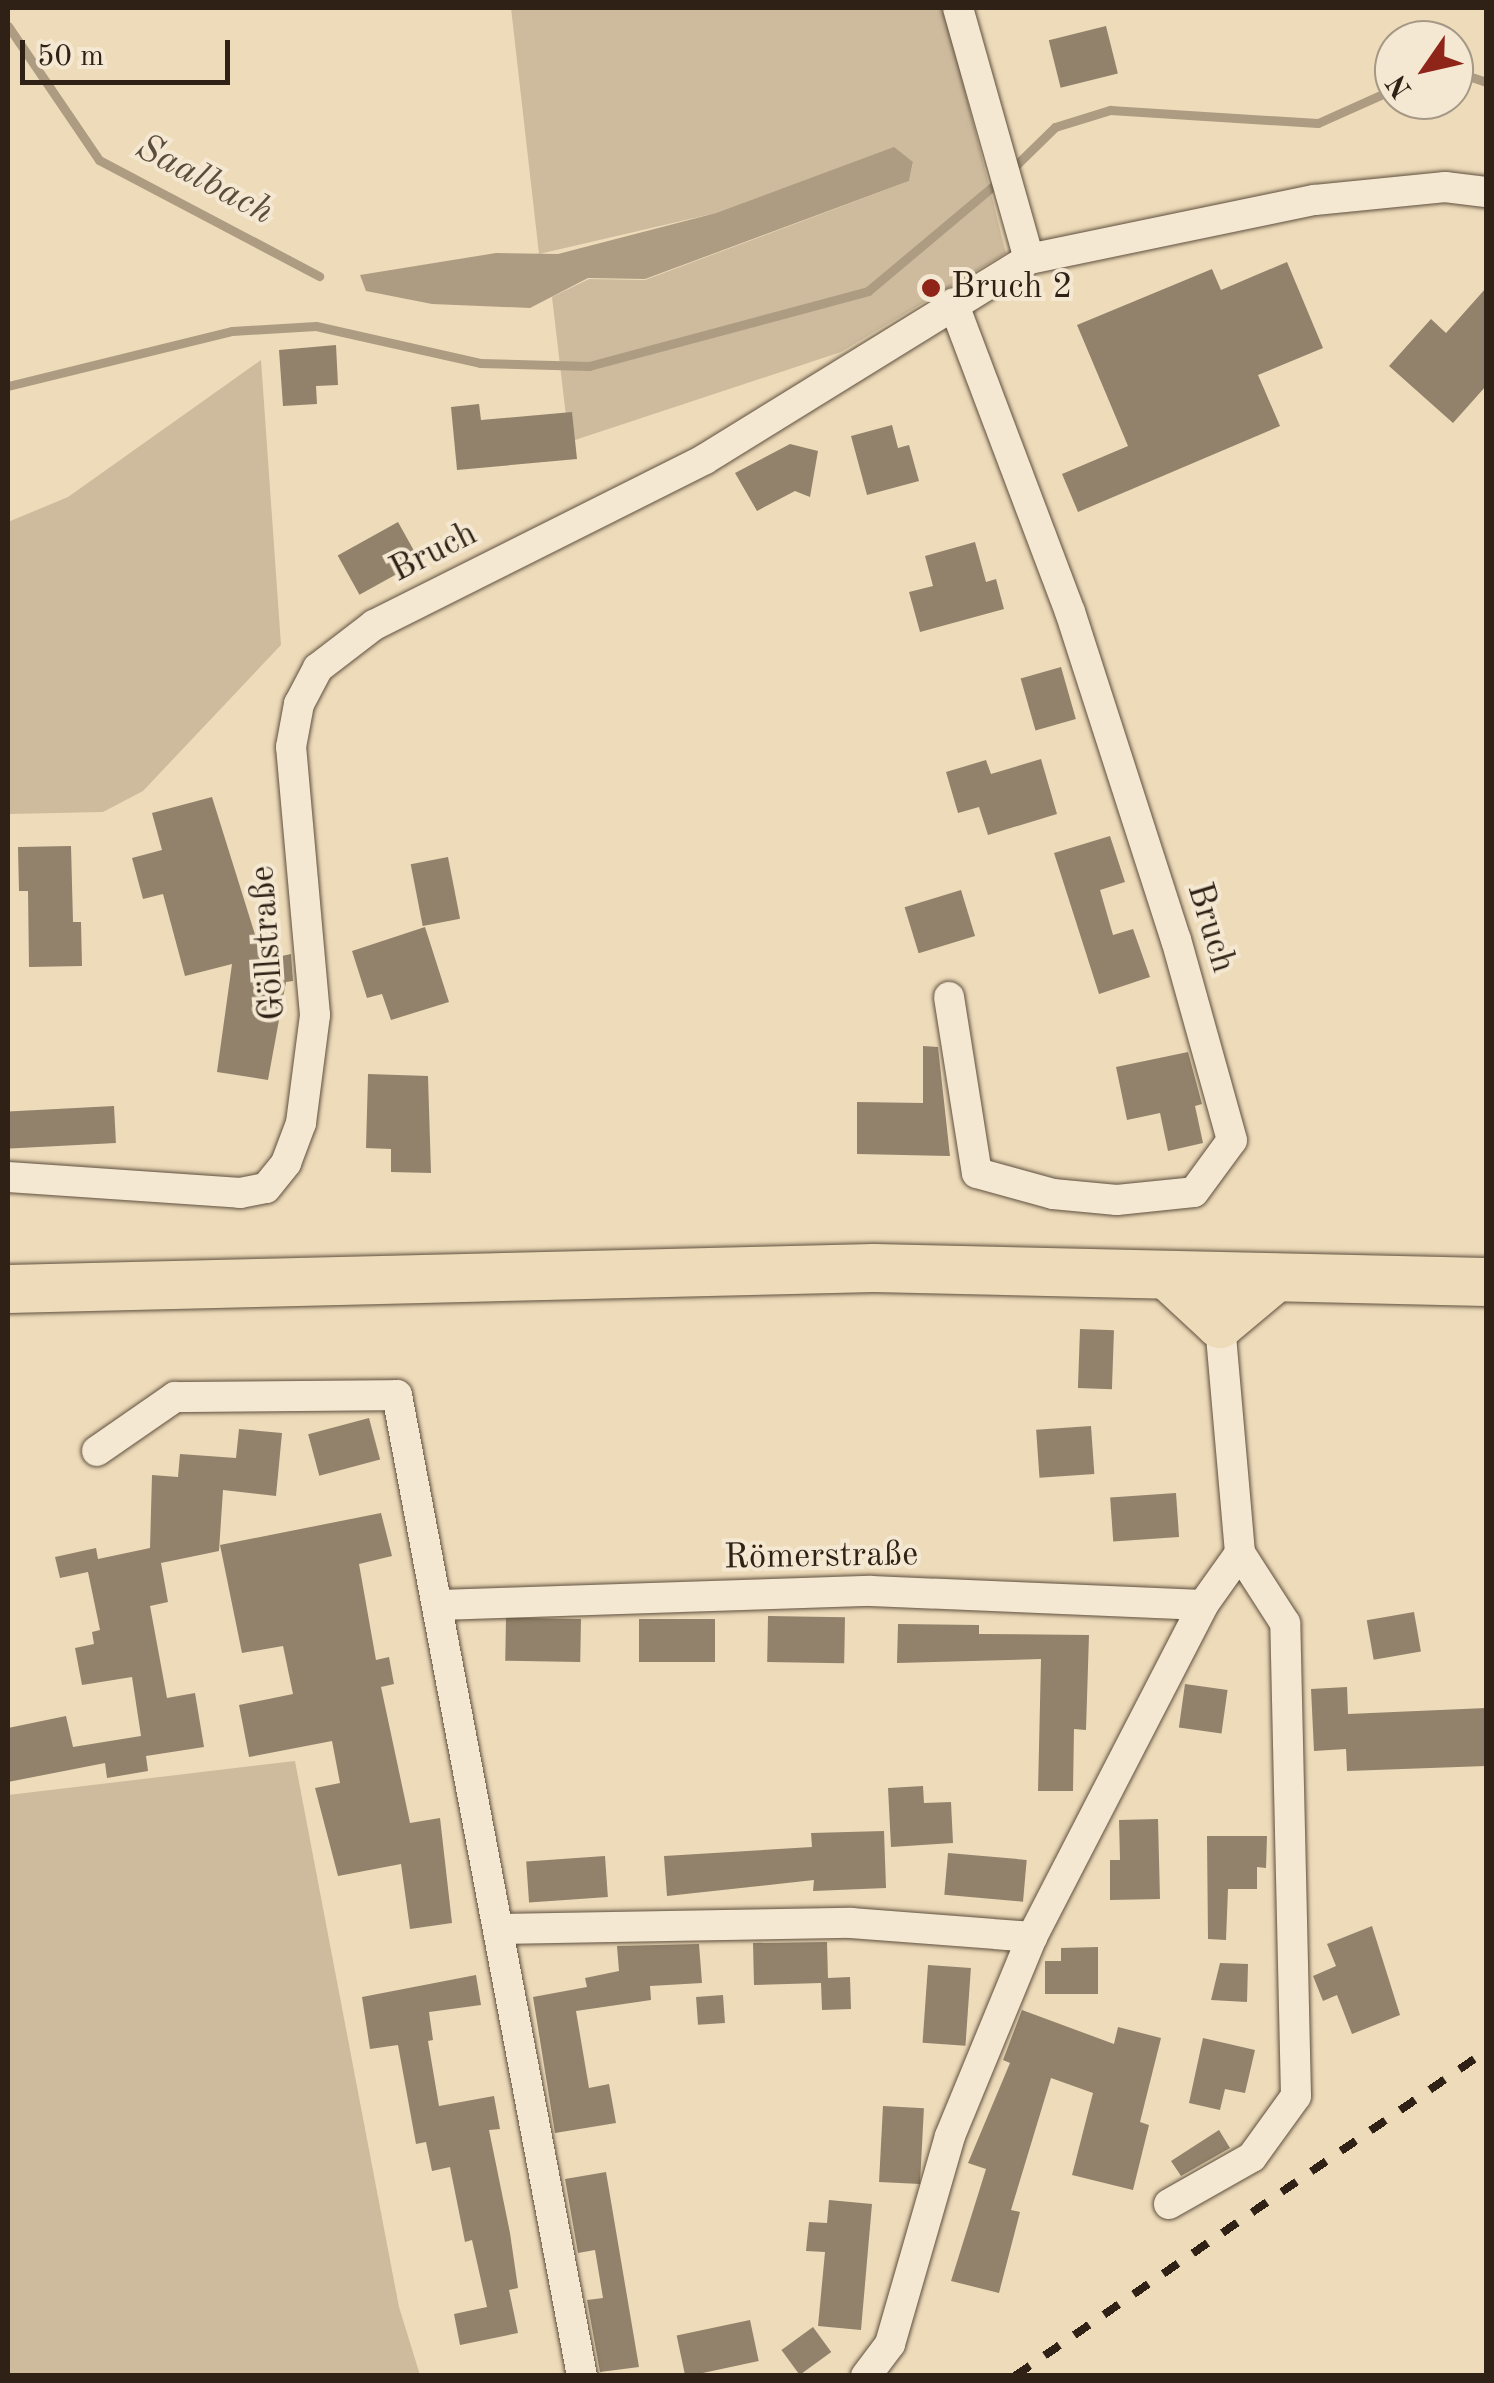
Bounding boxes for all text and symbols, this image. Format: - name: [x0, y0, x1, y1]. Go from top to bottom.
- scale bar: [25, 20, 235, 82]
- north arrow: [1374, 20, 1474, 120]
- text: 50 m: [37, 42, 104, 72]
- text: N: [1383, 69, 1418, 102]
- water label: Saalbach: [127, 126, 281, 236]
- place label: Bruch 2: [951, 267, 1073, 309]
- marker: Bruch 2: [920, 277, 942, 299]
- street label: Bruch: [384, 514, 484, 592]
- street label: Göllstraße: [243, 864, 295, 1022]
- street label: Bruch: [1177, 878, 1243, 978]
- street label: Römerstraße: [724, 1534, 918, 1580]

